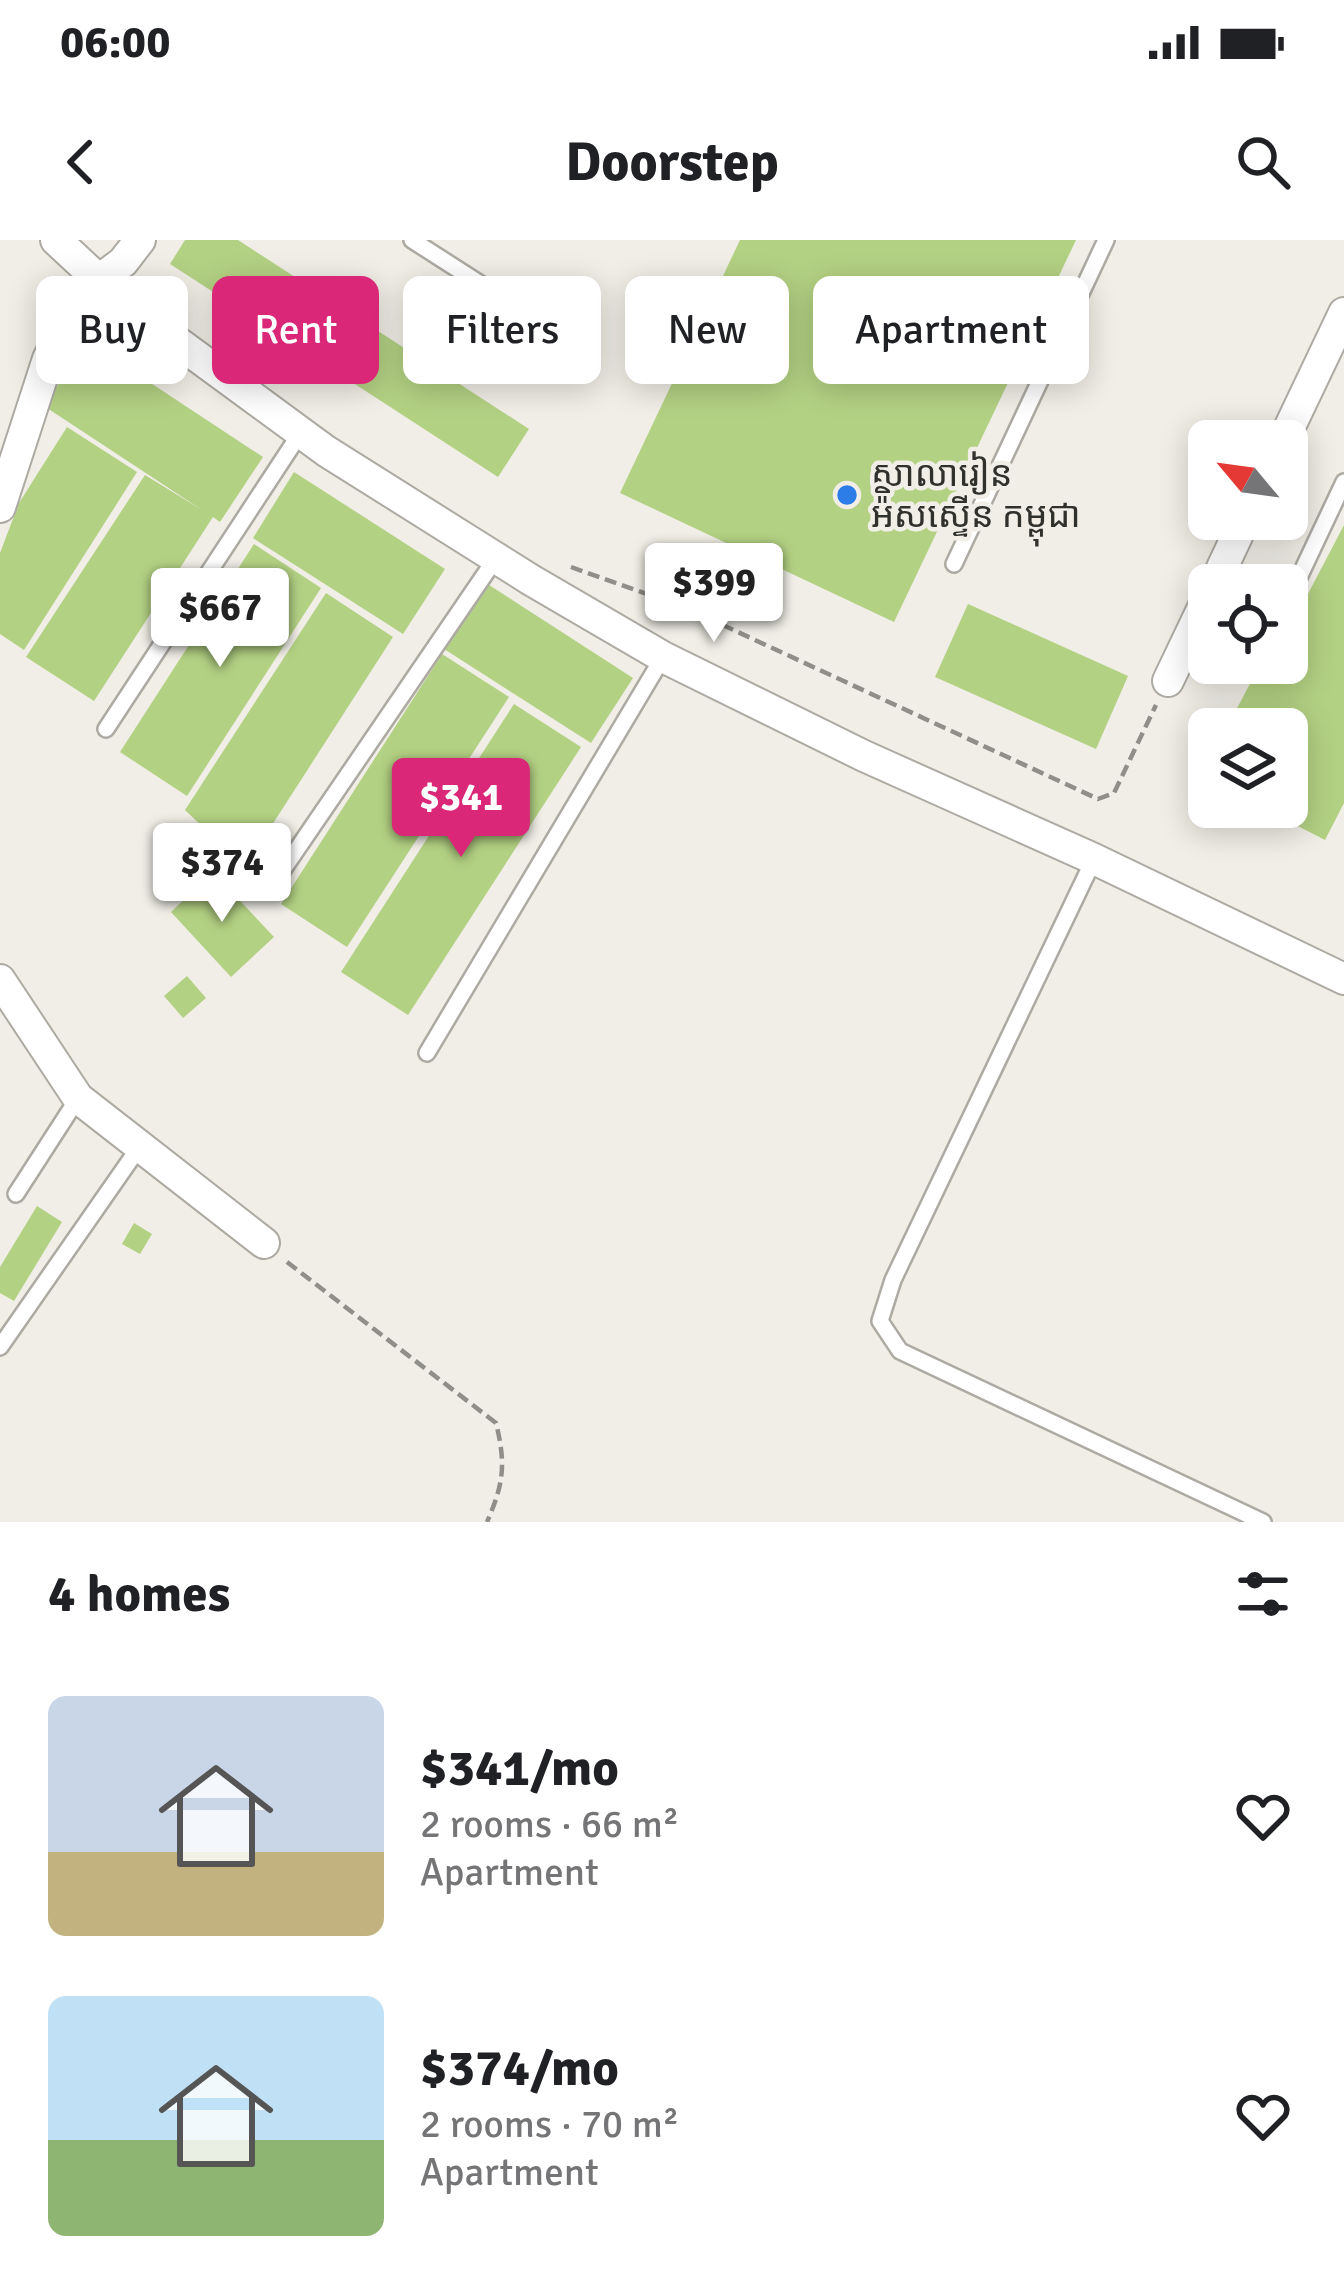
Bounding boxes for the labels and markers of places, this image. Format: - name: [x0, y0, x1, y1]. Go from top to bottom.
- place label: សាលារៀន អ៉ិសស្ទើន កម្ពុជា: [871, 451, 1081, 546]
- marker: សាលារៀន អ៉ិសស្ទើន កម្ពុជា: [834, 482, 860, 508]
- pin: $399: [643, 543, 785, 645]
- pin: $667: [149, 568, 291, 670]
- pin: $341: [390, 758, 532, 860]
- pin: $374: [151, 823, 293, 925]

